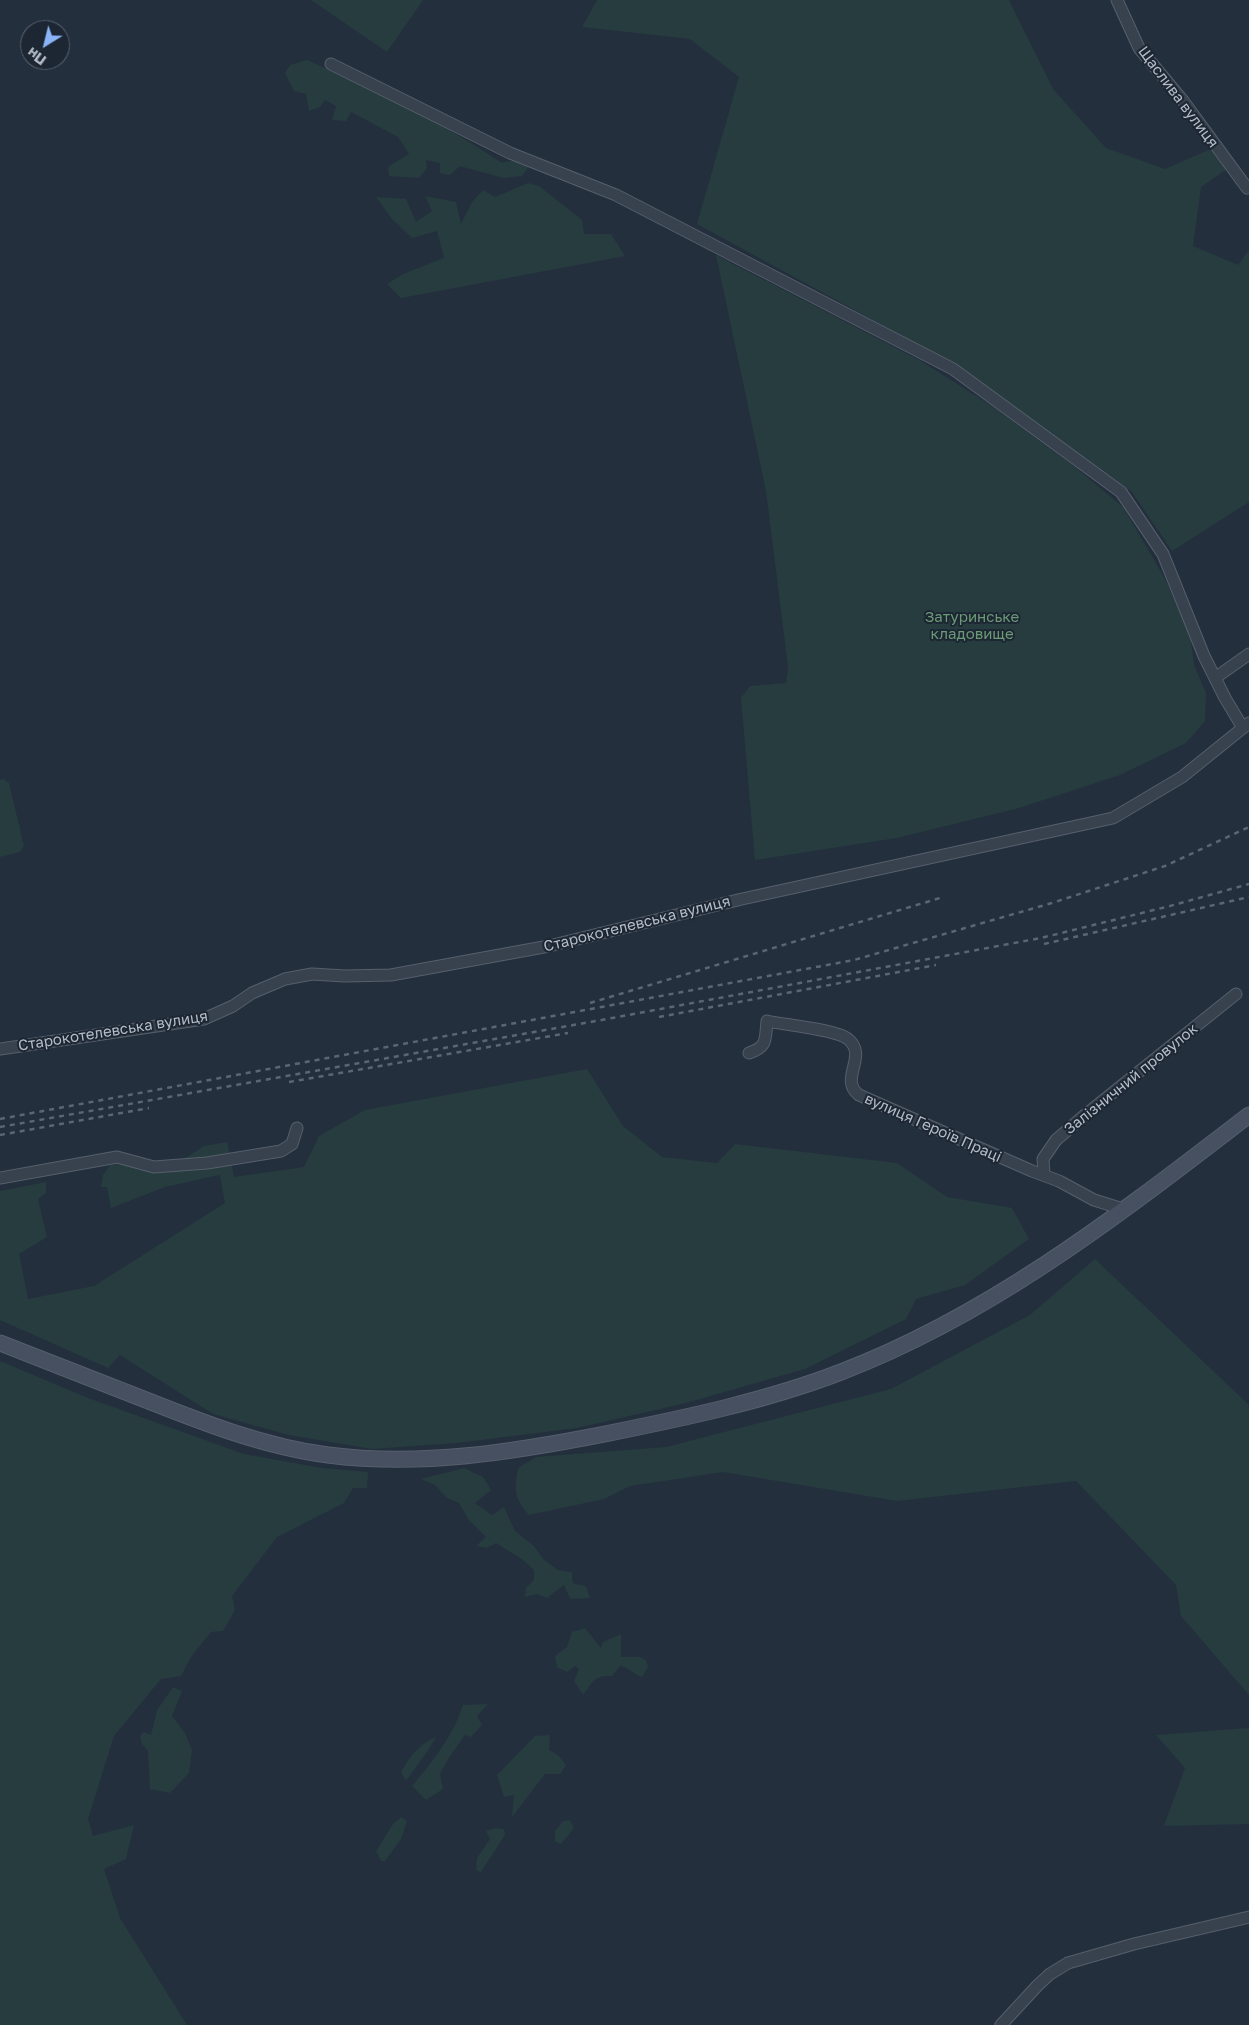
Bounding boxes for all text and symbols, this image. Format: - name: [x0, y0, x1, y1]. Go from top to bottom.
- north arrow: [20, 20, 70, 70]
- street label: Щаслива вулиця: [1134, 43, 1222, 151]
- text: Пн: [24, 44, 49, 69]
- park label: Затуринське кладовище: [925, 608, 1019, 643]
- street label: Старокотелевська вулиця: [542, 892, 732, 956]
- street label: Старокотелевська вулиця: [17, 1007, 209, 1055]
- street label: Залізничний провулок: [1061, 1020, 1201, 1138]
- street label: вулиця Героїв Праці: [862, 1090, 1004, 1166]

